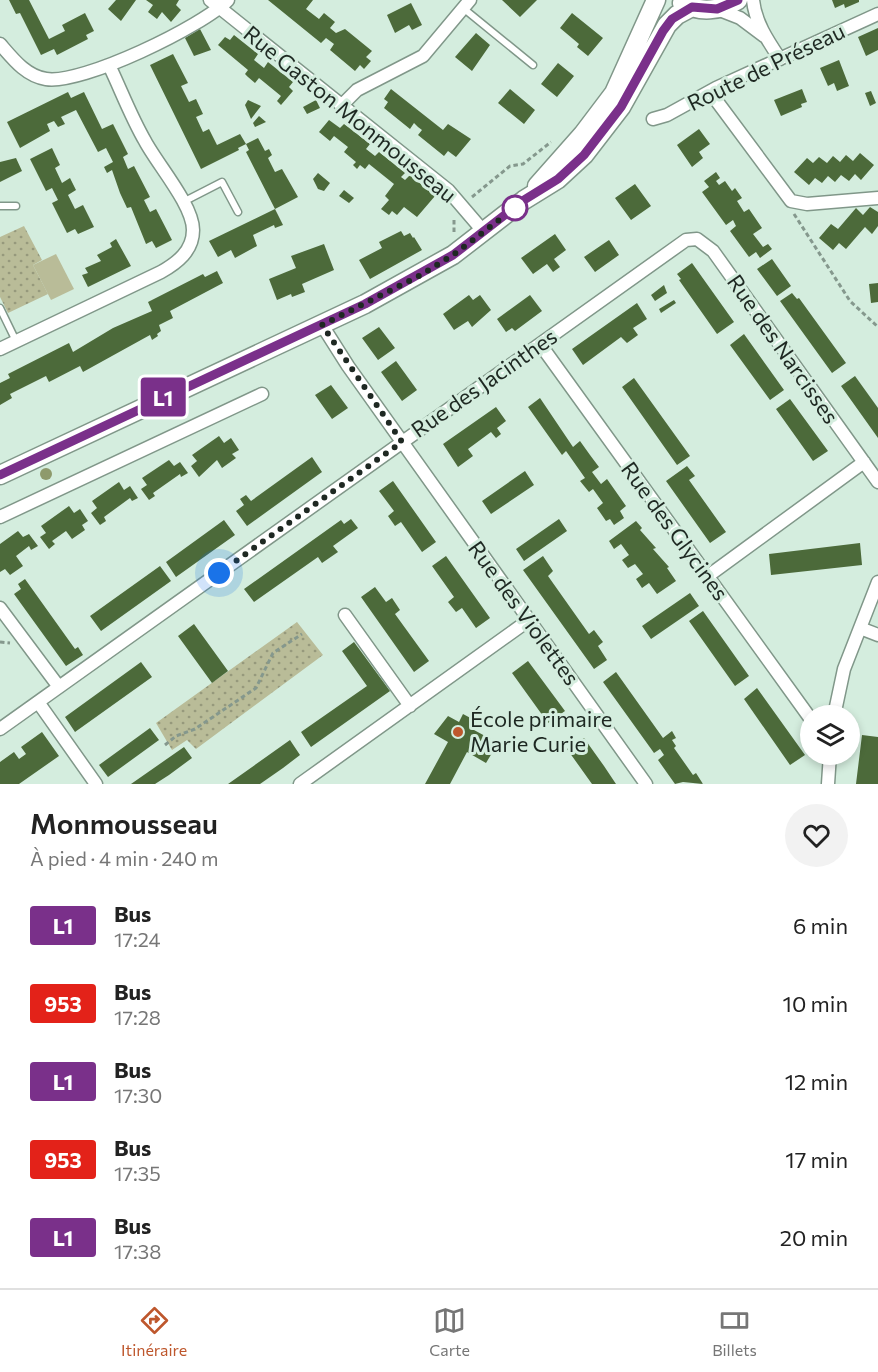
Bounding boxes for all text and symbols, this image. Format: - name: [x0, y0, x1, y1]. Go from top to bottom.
- street label: Route de Préseau: [683, 17, 849, 116]
- street label: Rue Gaston Monmousseau: [238, 19, 462, 208]
- unlabelled marker: [502, 195, 528, 221]
- street label: Rue des Narcisses: [722, 269, 845, 429]
- street label: Rue des Jacinthes: [406, 322, 562, 443]
- line badge: L1: [136, 378, 190, 416]
- text: L1: [153, 385, 173, 410]
- street label: Rue des Glycines: [616, 456, 735, 605]
- street label: Rue des Violettes: [463, 535, 586, 690]
- your location: [204, 558, 234, 588]
- place label: École primaire Marie Curie: [470, 705, 612, 757]
- map controls: [800, 705, 860, 765]
- button: layers: [800, 705, 860, 765]
- marker: École primaire Marie Curie: [451, 725, 465, 739]
- button: heart: [785, 804, 848, 867]
- text: Monmousseau: [30, 806, 218, 840]
- text: À pied · 4 min · 240 m: [30, 846, 218, 870]
- text: Bus: [114, 900, 151, 927]
- text: 6 min: [793, 912, 848, 939]
- text: L1: [53, 913, 73, 938]
- text: 17:24: [114, 927, 161, 951]
- text: Bus: [114, 978, 151, 1005]
- text: 10 min: [783, 990, 848, 1017]
- text: 953: [44, 991, 82, 1016]
- text: 17:28: [114, 1005, 161, 1029]
- text: Bus: [114, 1056, 151, 1083]
- text: 12 min: [785, 1068, 848, 1095]
- text: L1: [53, 1069, 73, 1094]
- text: 17:30: [114, 1083, 162, 1107]
- text: Bus: [114, 1134, 151, 1161]
- text: 17 min: [785, 1146, 848, 1173]
- text: 953: [44, 1147, 82, 1172]
- text: 17:35: [114, 1161, 161, 1185]
- text: Bus: [114, 1212, 151, 1239]
- text: 20 min: [780, 1224, 848, 1251]
- text: L1: [53, 1225, 73, 1250]
- text: 17:38: [114, 1239, 161, 1263]
- tab: Itinéraire: [121, 1304, 187, 1359]
- tab: Carte: [429, 1304, 470, 1359]
- tab: Billets: [712, 1304, 757, 1359]

